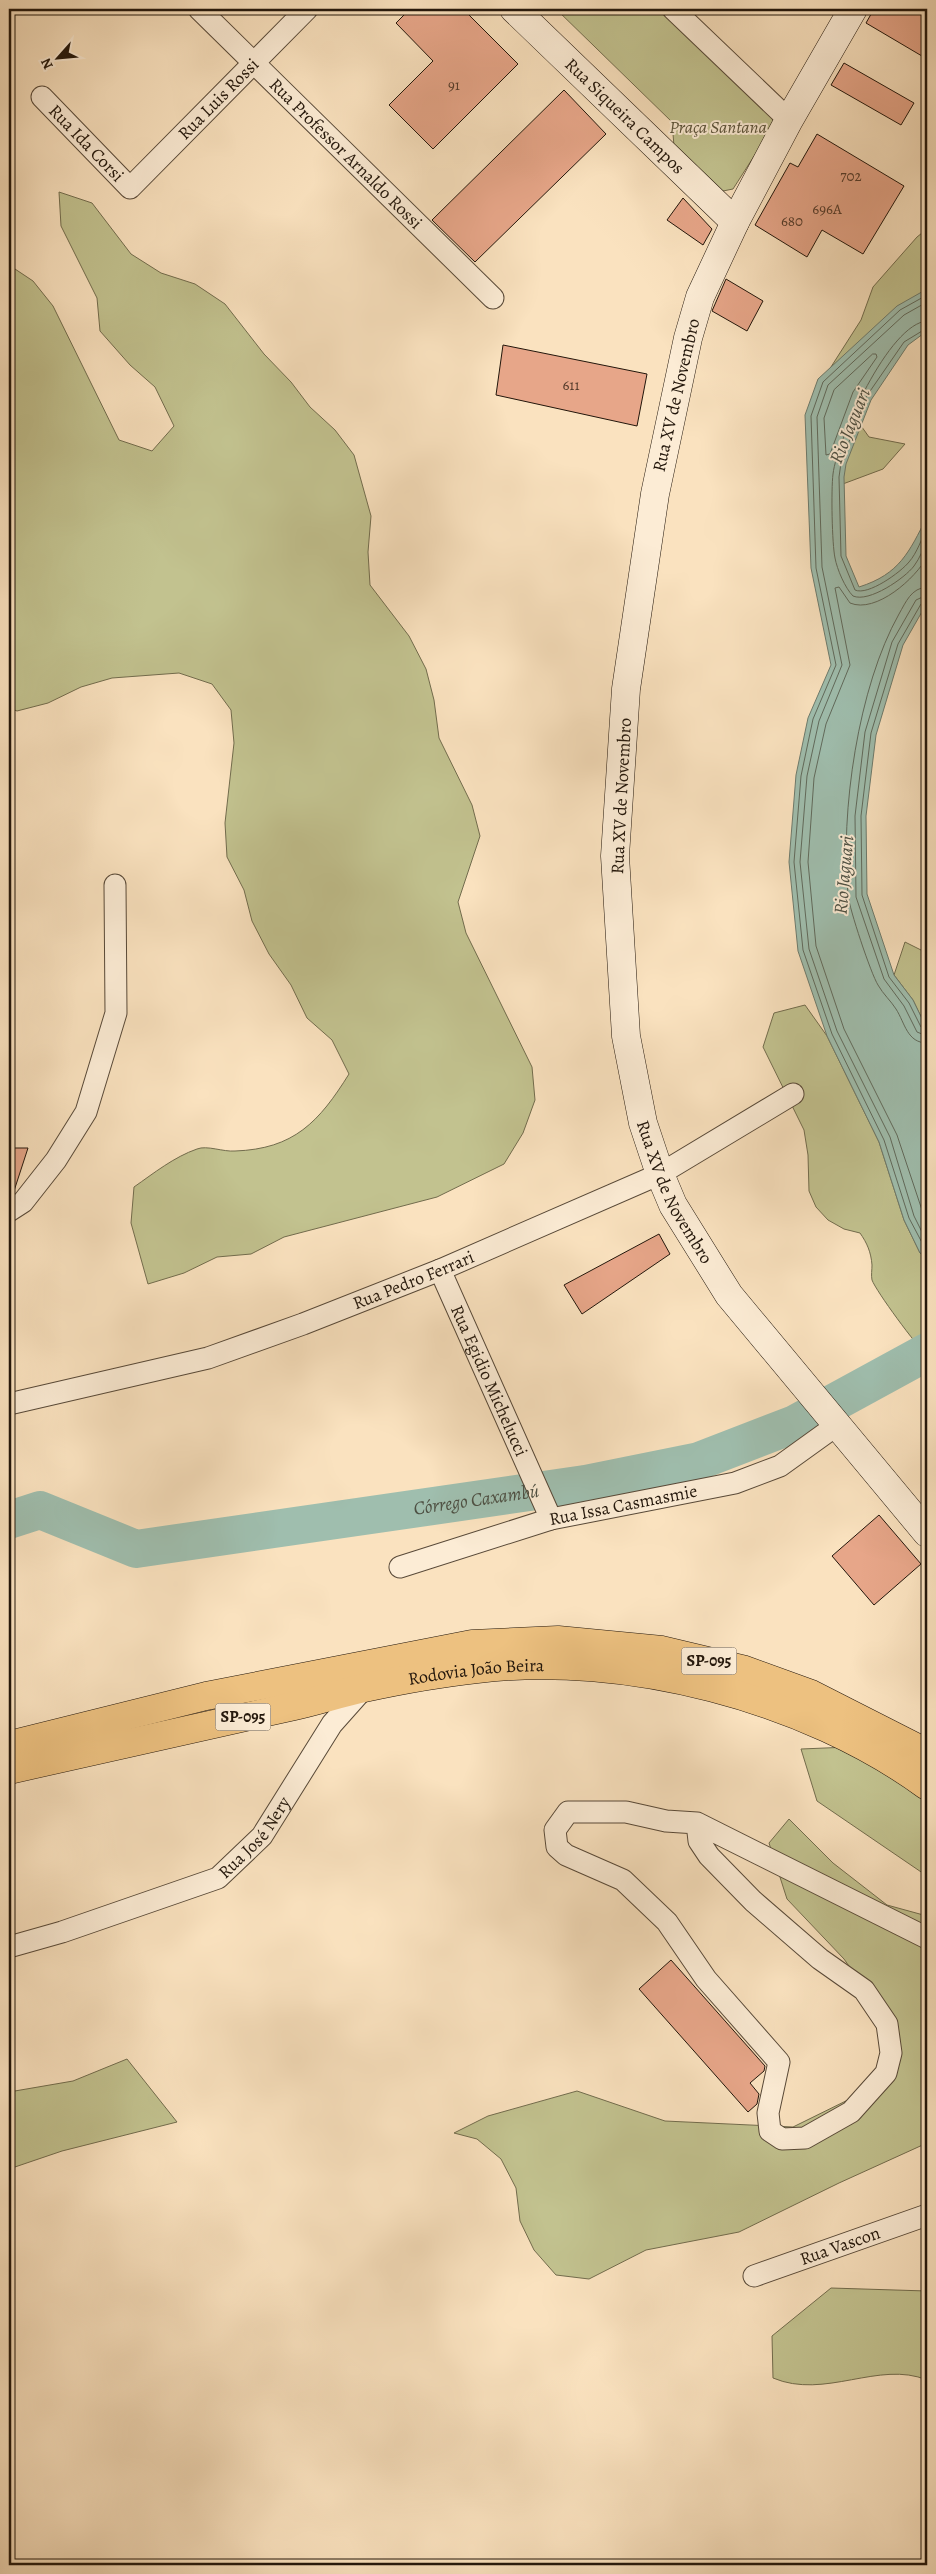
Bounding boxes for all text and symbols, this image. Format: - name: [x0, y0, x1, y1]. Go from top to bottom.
- north arrow: [32, 32, 82, 82]
- street label: Rua Siqueira Campos: [560, 52, 690, 179]
- street label: Rua Luis Rossi: [172, 53, 264, 145]
- text: N: [36, 55, 58, 73]
- street label: Rua Professor Arnaldo Rossi: [264, 73, 428, 234]
- house number: 91: [448, 75, 460, 95]
- street label: Rua Ida Corsi: [43, 99, 130, 187]
- park label: Praça Santana: [669, 115, 767, 139]
- house number: 702: [840, 166, 862, 186]
- house number: 696A: [812, 199, 842, 219]
- house number: 680: [781, 211, 803, 231]
- street label: Rua XV de Novembro: [647, 316, 705, 474]
- house number: 611: [562, 375, 580, 395]
- water label: Rio Jaguari: [823, 385, 877, 467]
- street label: Rua XV de Novembro: [605, 717, 637, 875]
- water label: Rio Jaguari: [828, 835, 860, 915]
- street label: Rua XV de Novembro: [631, 1117, 719, 1268]
- street label: Rua Pedro Ferrari: [349, 1245, 478, 1315]
- street label: Rua Egidio Michelucci: [445, 1301, 533, 1460]
- water label: Córrego Caxambú: [412, 1478, 541, 1522]
- street label: Rua Issa Casmasmie: [547, 1479, 699, 1531]
- road number: SP-095: [682, 1648, 736, 1674]
- street label: Rodovia João Beira: [406, 1653, 545, 1691]
- road number: SP-095: [216, 1704, 270, 1730]
- street label: Rua José Nery: [213, 1791, 296, 1884]
- street label: Rua Vascon: [796, 2220, 883, 2271]

